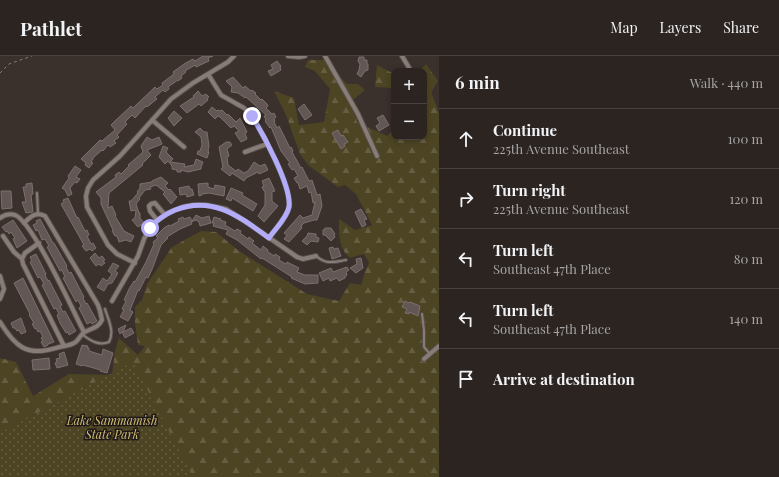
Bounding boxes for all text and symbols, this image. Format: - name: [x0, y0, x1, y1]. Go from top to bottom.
- text: Pathlet: [20, 15, 82, 41]
- text: Map: [610, 18, 638, 37]
- text: Layers: [660, 18, 701, 37]
- text: Share: [723, 18, 759, 37]
- map controls: [391, 68, 427, 140]
- button: +: [391, 68, 427, 104]
- text: 6 min: [455, 71, 500, 93]
- text: Walk · 440 m: [690, 74, 763, 91]
- button: −: [391, 104, 427, 140]
- route end: [243, 107, 261, 125]
- text: Continue: [493, 120, 557, 140]
- icon: ahead: [455, 128, 477, 150]
- text: 100 m: [728, 130, 763, 147]
- text: 225th Avenue Southeast: [493, 140, 629, 157]
- text: Turn right: [493, 180, 566, 200]
- icon: right: [455, 188, 477, 210]
- text: 120 m: [729, 190, 763, 207]
- text: 225th Avenue Southeast: [493, 200, 629, 217]
- route start: [141, 219, 159, 237]
- text: Turn left: [493, 240, 554, 260]
- icon: left: [455, 248, 477, 270]
- text: 80 m: [734, 250, 763, 267]
- text: Southeast 47th Place: [493, 260, 611, 277]
- text: Turn left: [493, 300, 554, 320]
- icon: left: [455, 308, 477, 330]
- text: 140 m: [729, 310, 763, 327]
- text: Southeast 47th Place: [493, 320, 611, 337]
- icon: arrive: [455, 368, 477, 390]
- text: Arrive at destination: [493, 369, 635, 389]
- park label: Lake Sammamish State Park: [66, 412, 157, 442]

